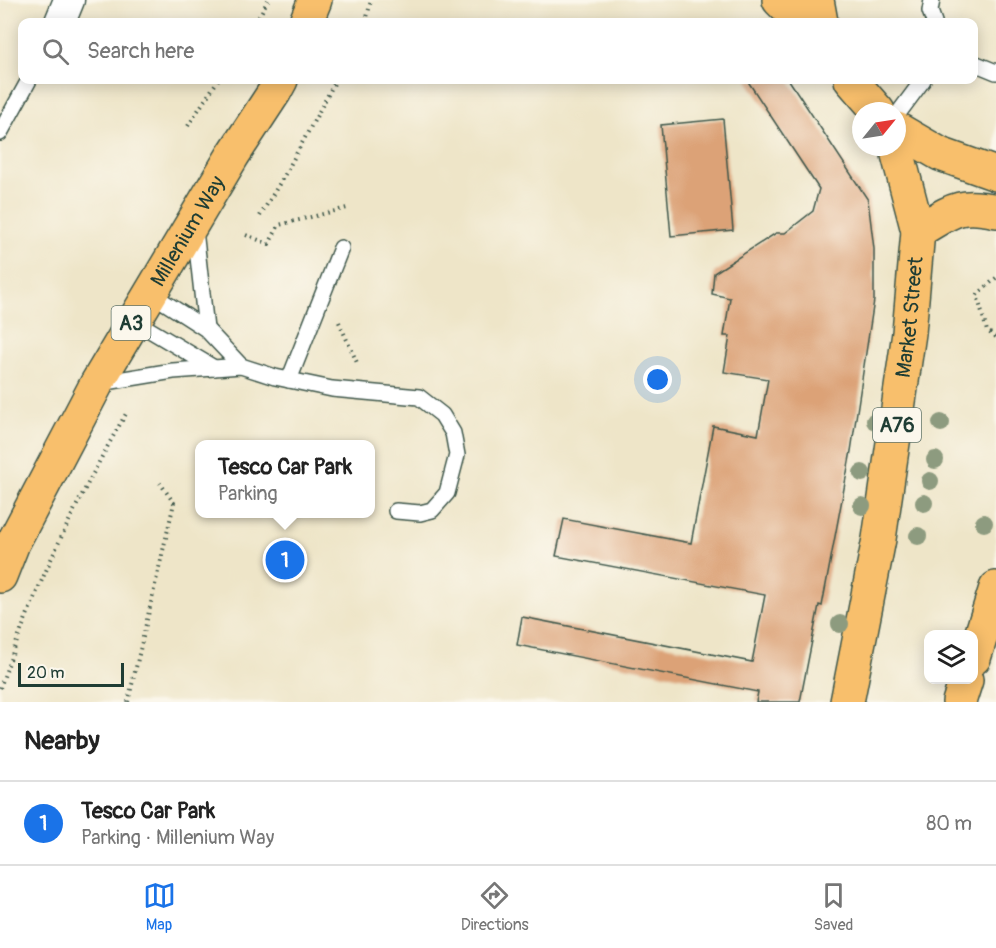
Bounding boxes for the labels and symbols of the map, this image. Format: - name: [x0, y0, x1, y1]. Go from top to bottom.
- north arrow: [852, 102, 906, 156]
- street label: Millenium Way: [145, 171, 231, 292]
- street label: Market Street: [890, 255, 930, 380]
- road number: A3: [112, 306, 150, 340]
- your location: [643, 365, 672, 394]
- road number: A76: [873, 408, 921, 442]
- pin: 1: [266, 538, 304, 582]
- scale bar: [18, 660, 124, 688]

